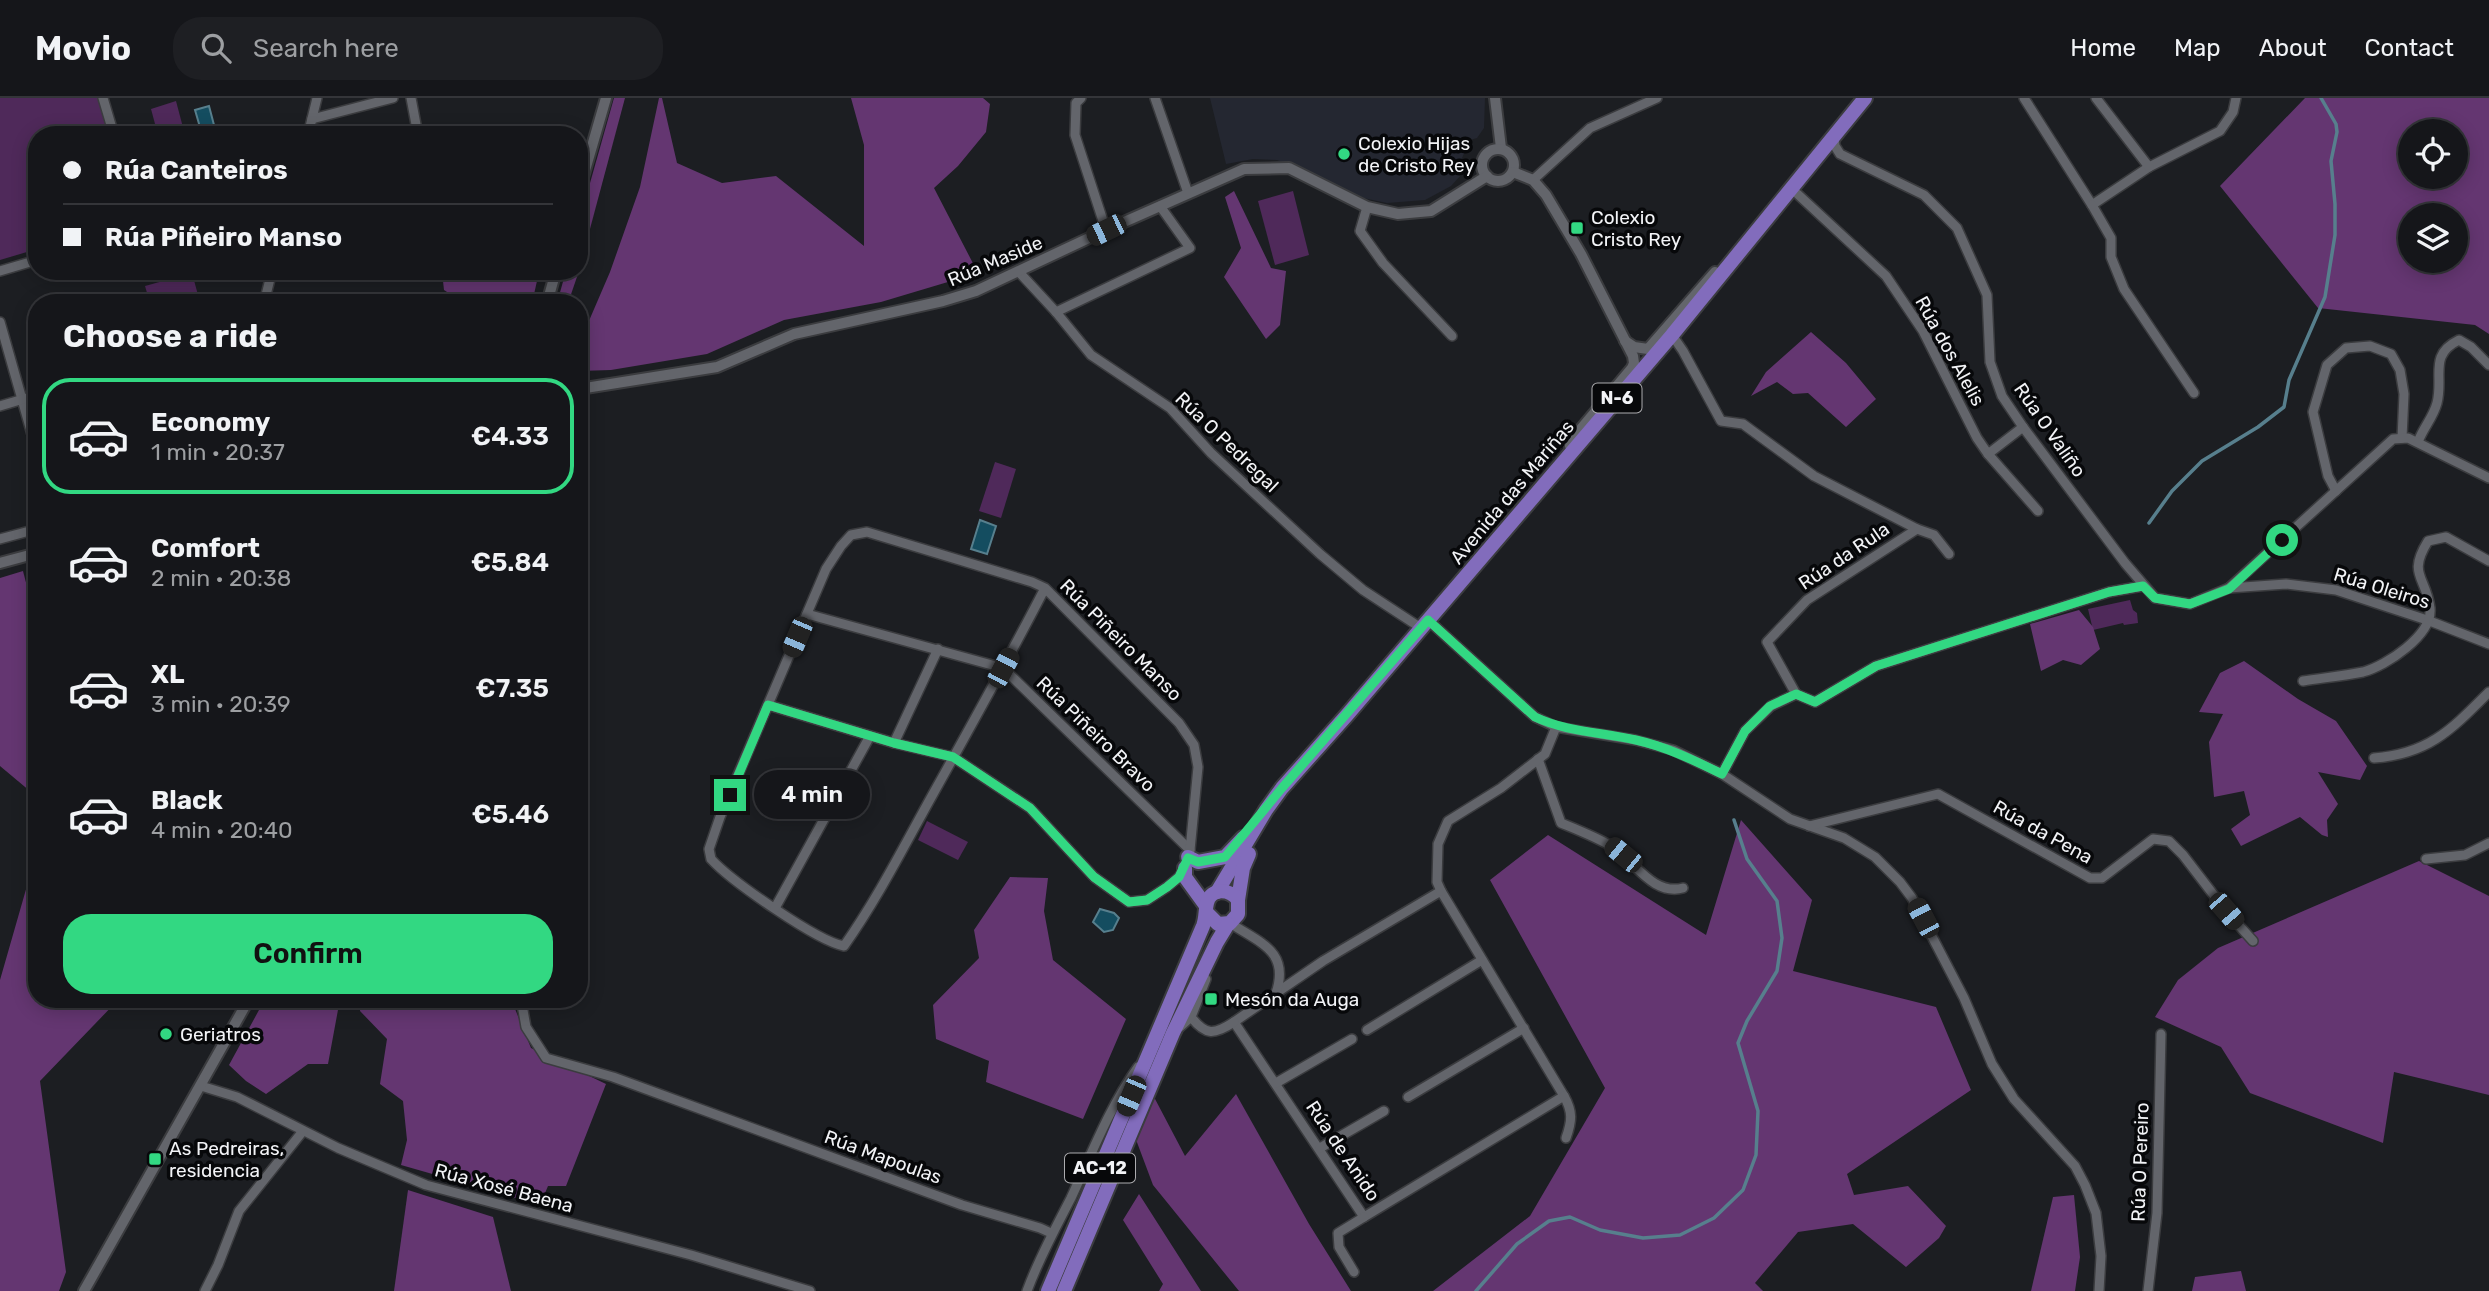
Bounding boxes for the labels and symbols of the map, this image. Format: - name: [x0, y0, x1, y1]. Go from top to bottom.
- place label: Colexio Hijas de Cristo Rey: [1358, 132, 1475, 177]
- marker: Colexio Hijas de Cristo Rey: [1336, 146, 1352, 162]
- place label: Colexio Cristo Rey: [1591, 206, 1681, 251]
- car: [1083, 211, 1130, 249]
- marker: Colexio Cristo Rey: [1569, 220, 1585, 236]
- street label: Rúa Maside: [944, 231, 1046, 291]
- street label: Rúa dos Alelis: [1910, 292, 1990, 410]
- street label: Rúa O Valiño: [2009, 379, 2091, 481]
- road number: N-6: [1592, 384, 1642, 412]
- street label: Rúa O Pedregal: [1171, 387, 1283, 497]
- street label: Avenida das Mariñas: [1445, 415, 1579, 569]
- street label: Rúa da Rula: [1794, 517, 1894, 595]
- route start: [2266, 524, 2298, 556]
- street label: Rúa Oleiros: [2331, 562, 2433, 614]
- street label: Rúa Piñeiro Manso: [1055, 574, 1187, 706]
- car: [780, 614, 815, 660]
- car: [984, 645, 1023, 691]
- street label: Rúa Piñeiro Bravo: [1032, 671, 1160, 797]
- callout: 4 min: [754, 770, 870, 820]
- route end: [714, 779, 746, 811]
- street label: Rúa da Pena: [1989, 795, 2097, 869]
- car: [1601, 834, 1646, 876]
- car: [2205, 888, 2248, 934]
- car: [1904, 895, 1943, 941]
- place label: Mesón da Auga: [1225, 988, 1359, 1011]
- marker: Mesón da Auga: [1203, 991, 1219, 1007]
- place label: Geriatros: [180, 1023, 261, 1046]
- marker: Geriatros: [158, 1026, 174, 1042]
- car: [1114, 1073, 1149, 1119]
- street label: Rúa de Anido: [1301, 1096, 1385, 1206]
- street label: Rúa O Pereiro: [2126, 1102, 2154, 1222]
- street label: Rúa Mapoulas: [821, 1125, 945, 1189]
- place label: As Pedreiras, residencia: [169, 1137, 284, 1182]
- marker: As Pedreiras, residencia: [147, 1151, 163, 1167]
- road number: AC-12: [1065, 1154, 1135, 1182]
- street label: Rúa Xosé Baena: [432, 1158, 576, 1218]

